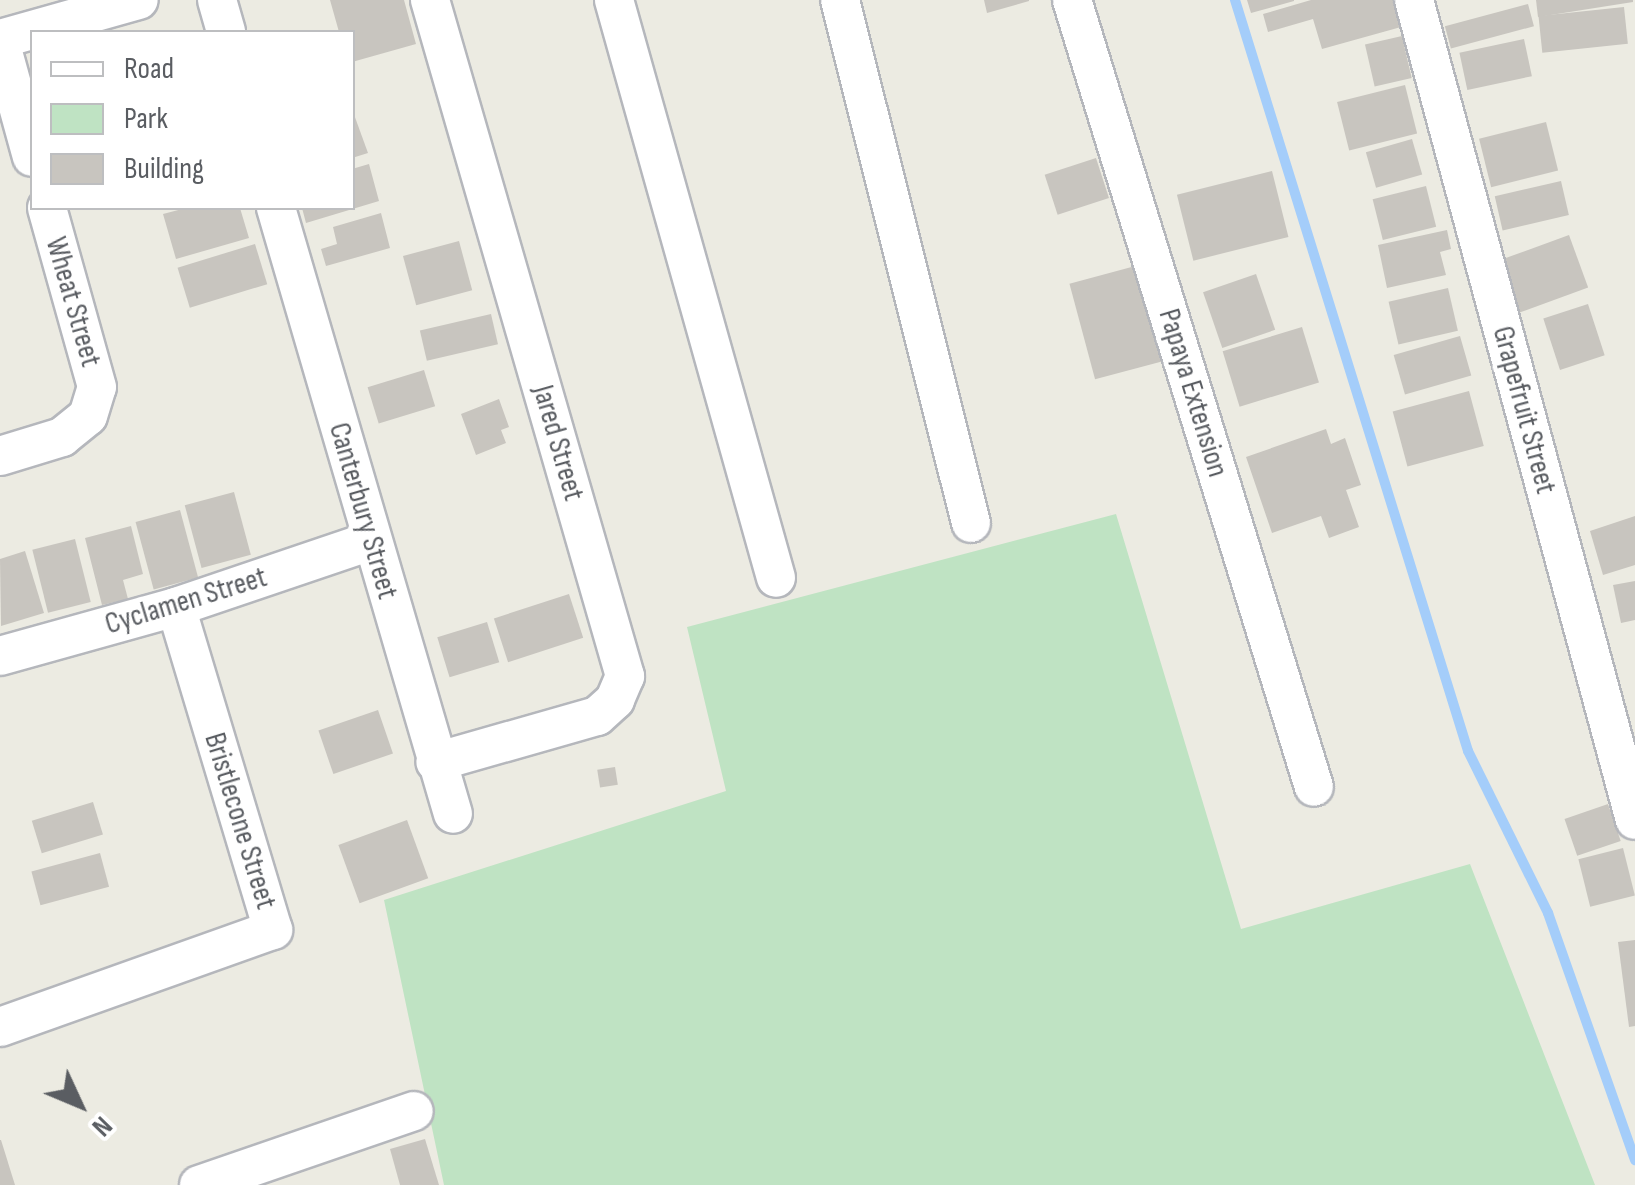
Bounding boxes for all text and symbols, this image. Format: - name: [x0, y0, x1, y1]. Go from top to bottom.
- legend: [30, 30, 355, 210]
- text: Road: [124, 51, 174, 87]
- text: Park: [124, 101, 168, 137]
- text: Building: [124, 151, 204, 187]
- street label: Wheat Street: [37, 233, 109, 371]
- street label: Papaya Extension: [1150, 305, 1236, 481]
- street label: Grapefruit Street: [1484, 322, 1564, 498]
- street label: Jared Street: [524, 381, 592, 505]
- street label: Canterbury Street: [321, 419, 405, 603]
- street label: Cyclamen Street: [101, 559, 271, 643]
- street label: Bristlecone Street: [196, 729, 284, 913]
- north arrow: [30, 1055, 130, 1155]
- text: N: [85, 1109, 119, 1143]

